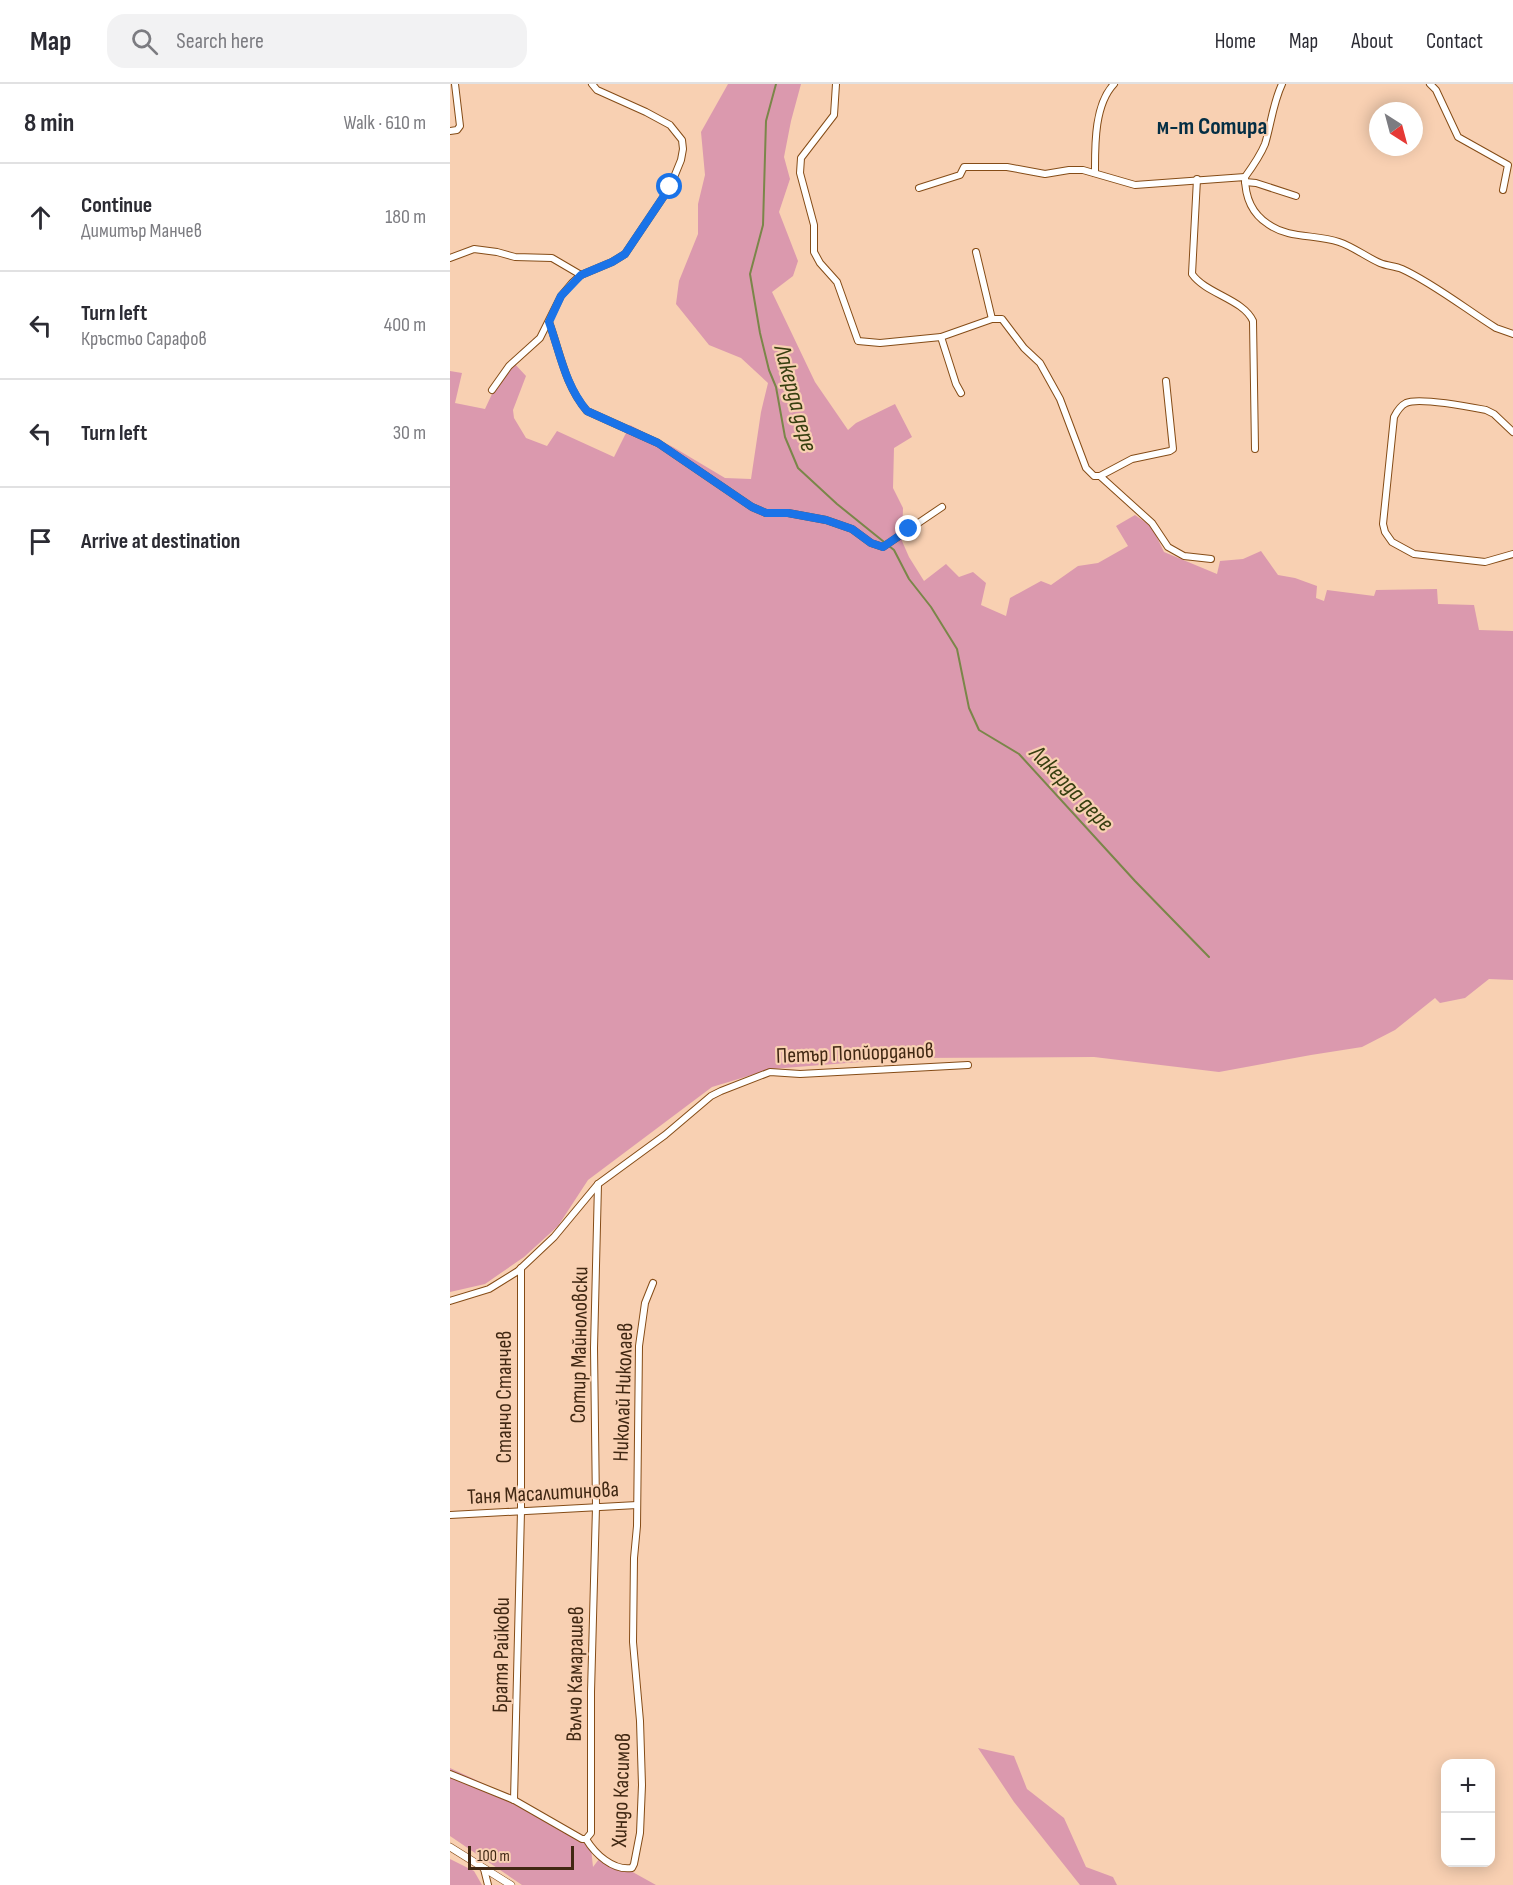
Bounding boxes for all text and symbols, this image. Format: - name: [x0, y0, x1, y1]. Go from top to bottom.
- search box: [107, 14, 527, 68]
- text: Map: [30, 25, 71, 58]
- icon: search: [128, 25, 161, 58]
- text: Search here: [176, 28, 264, 55]
- text: Home: [1215, 29, 1256, 54]
- text: Map: [1289, 29, 1318, 54]
- text: About: [1351, 29, 1393, 54]
- text: Contact: [1426, 29, 1483, 54]
- north arrow: [1369, 102, 1423, 156]
- text: 8 min: [24, 108, 74, 139]
- text: Walk · 610 m: [343, 111, 426, 135]
- district label: м-т Сотира: [1157, 112, 1267, 141]
- route start: [656, 173, 682, 199]
- text: Continue: [81, 192, 152, 219]
- icon: ahead: [24, 201, 57, 234]
- text: 180 m: [385, 205, 426, 229]
- text: Димитър Манчев: [81, 219, 202, 243]
- text: Turn left: [81, 300, 147, 327]
- icon: left: [24, 309, 57, 342]
- text: 400 m: [384, 313, 426, 337]
- text: Кръстьо Сарафов: [81, 327, 207, 351]
- water label: Лакерда дере: [767, 341, 824, 454]
- icon: left: [24, 417, 57, 450]
- text: Turn left: [81, 420, 147, 447]
- text: 30 m: [393, 421, 426, 445]
- route end: [895, 515, 921, 541]
- icon: arrive: [24, 525, 57, 558]
- text: Arrive at destination: [81, 528, 240, 555]
- water label: Лакерда дере: [1023, 738, 1120, 838]
- street label: Петър Попйорданов: [776, 1037, 935, 1070]
- street label: Сотир Майноловски: [565, 1266, 594, 1424]
- street label: Николай Николаев: [608, 1322, 639, 1462]
- street label: Станчо Станчев: [491, 1330, 518, 1464]
- street label: Таня Масалитинова: [467, 1476, 620, 1511]
- street label: Братя Райкови: [487, 1597, 516, 1713]
- street label: Вълчо Камарашев: [561, 1606, 590, 1742]
- street label: Хиндо Касимов: [606, 1732, 637, 1849]
- map controls: [1441, 1759, 1495, 1867]
- button: +: [1441, 1759, 1495, 1813]
- button: −: [1441, 1813, 1495, 1867]
- scale bar: [468, 1843, 574, 1870]
- text: 100 m: [477, 1847, 510, 1866]

